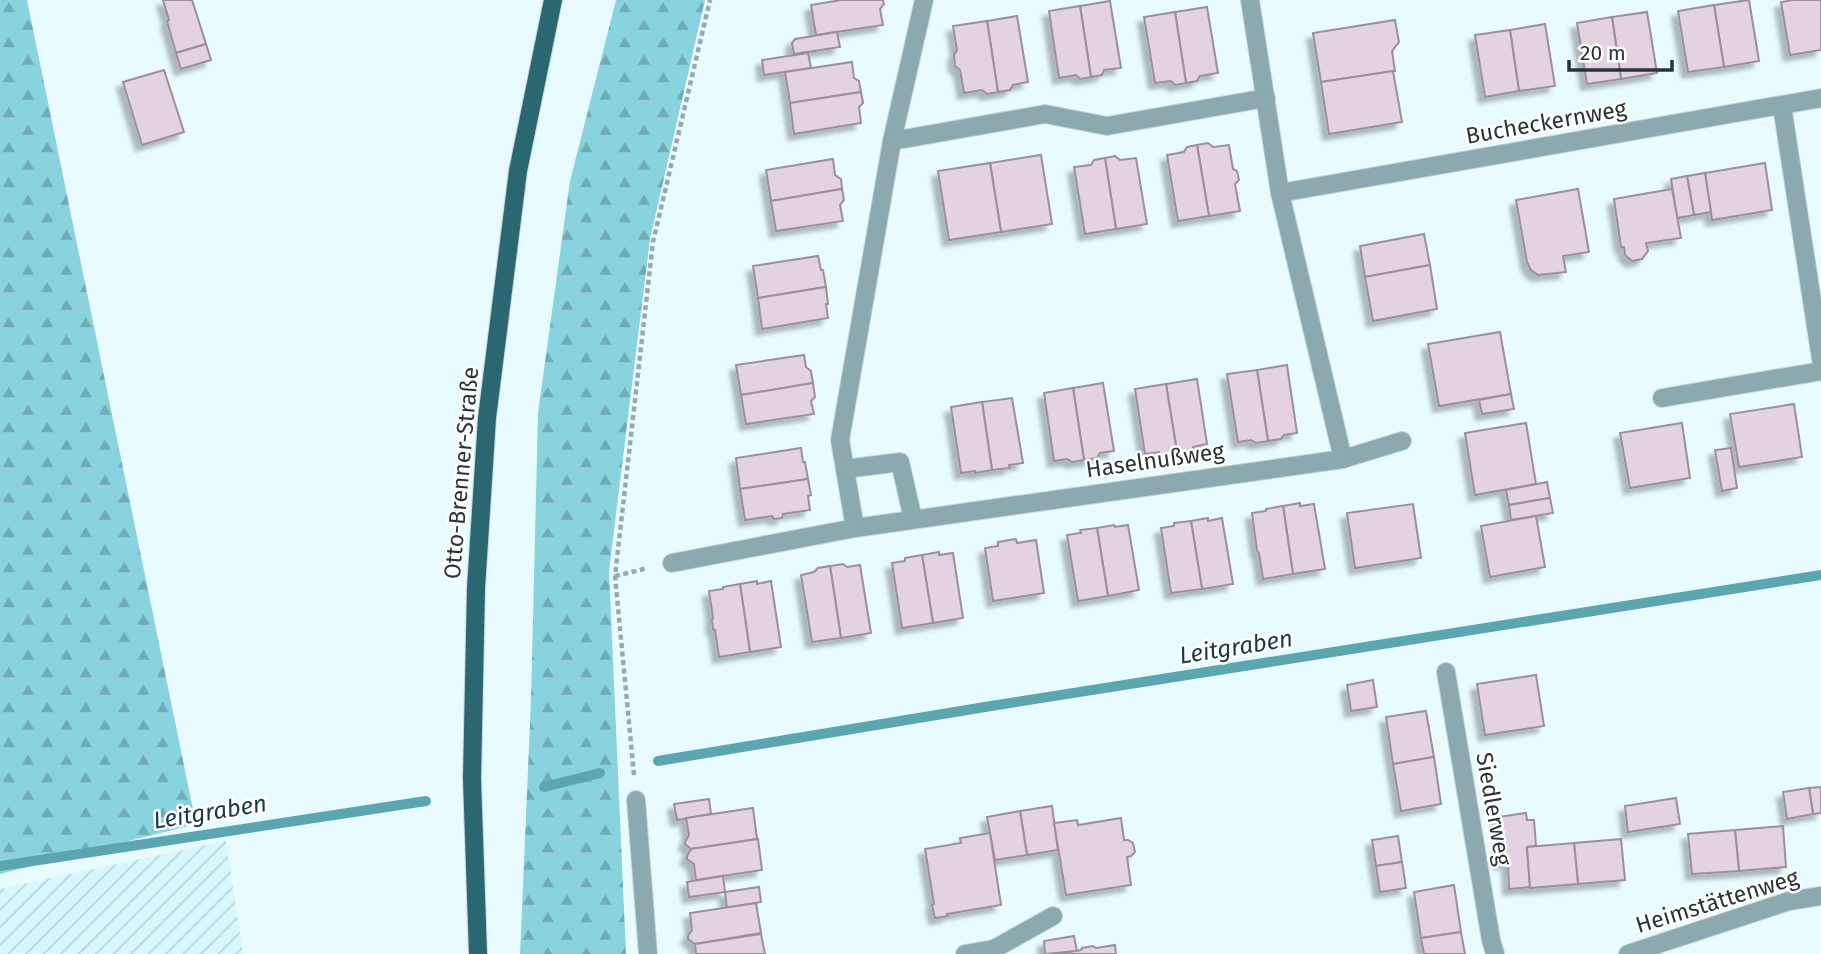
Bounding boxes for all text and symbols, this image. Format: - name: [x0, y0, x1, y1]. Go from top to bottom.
- scale bar: [1569, 28, 1672, 72]
- text: 20 m: [1580, 40, 1626, 66]
- street label: Bucheckernweg: [1463, 94, 1629, 150]
- street label: Otto-Brenner-Straße: [438, 366, 484, 580]
- street label: Haselnußweg: [1084, 436, 1226, 484]
- water label: Leitgraben: [1177, 624, 1295, 670]
- street label: Siedlerweg: [1470, 750, 1518, 868]
- water label: Leitgraben: [151, 789, 269, 835]
- street label: Heimstättenweg: [1632, 863, 1802, 939]

